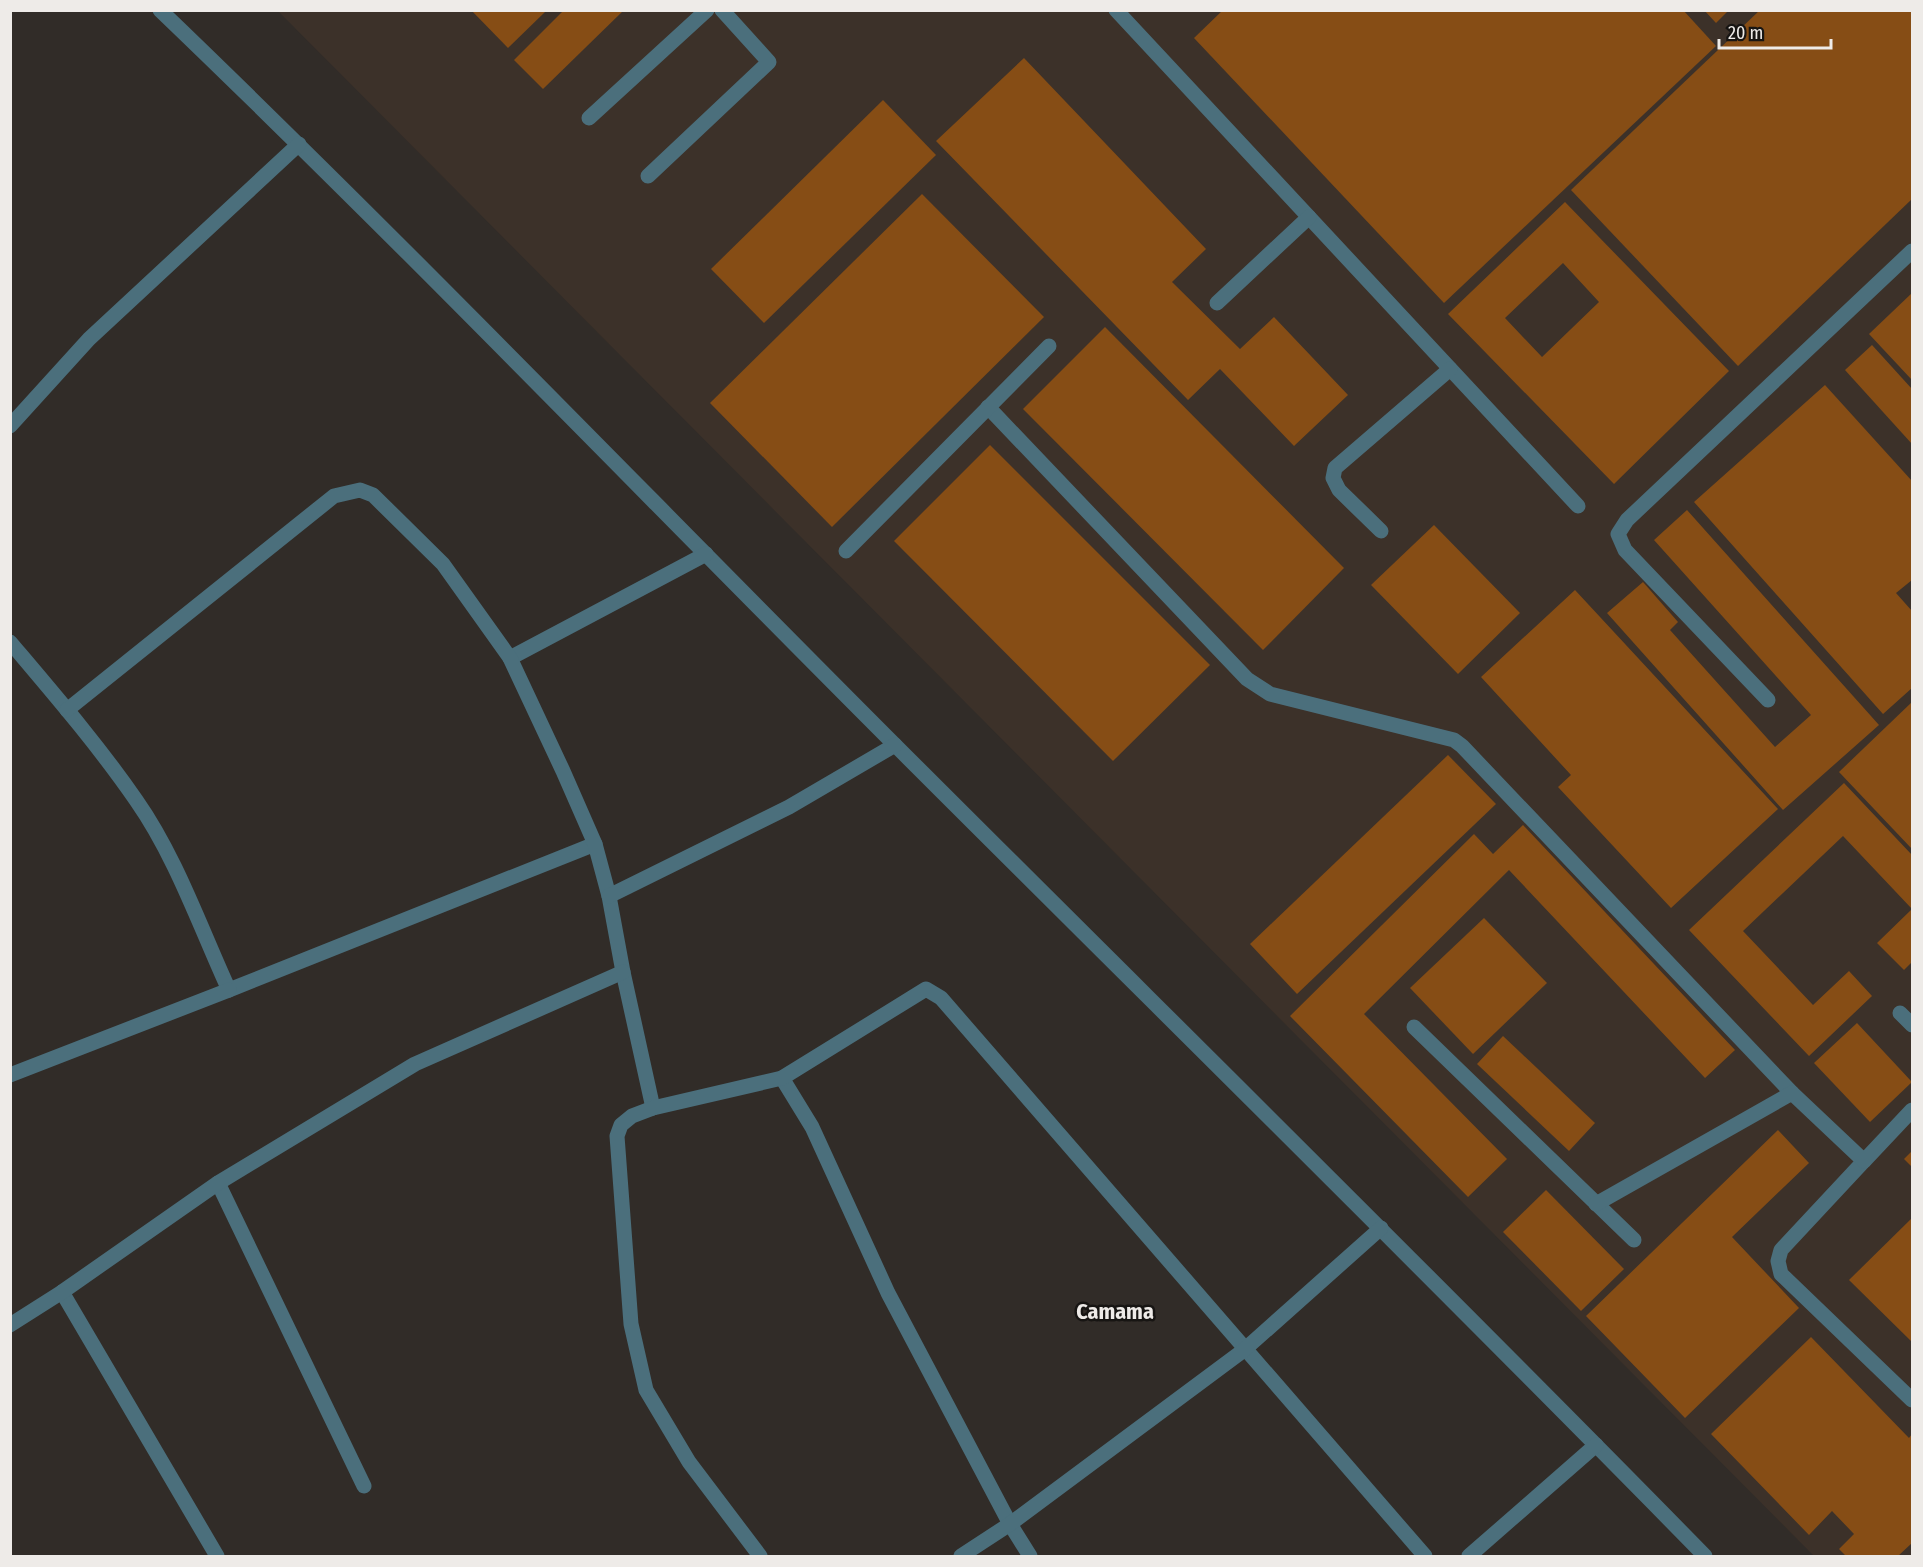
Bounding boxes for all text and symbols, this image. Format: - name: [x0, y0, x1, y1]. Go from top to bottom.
- scale bar: [1719, 12, 1832, 50]
- text: 20 m: [1728, 22, 1763, 44]
- district label: Camama: [1076, 1298, 1154, 1325]

